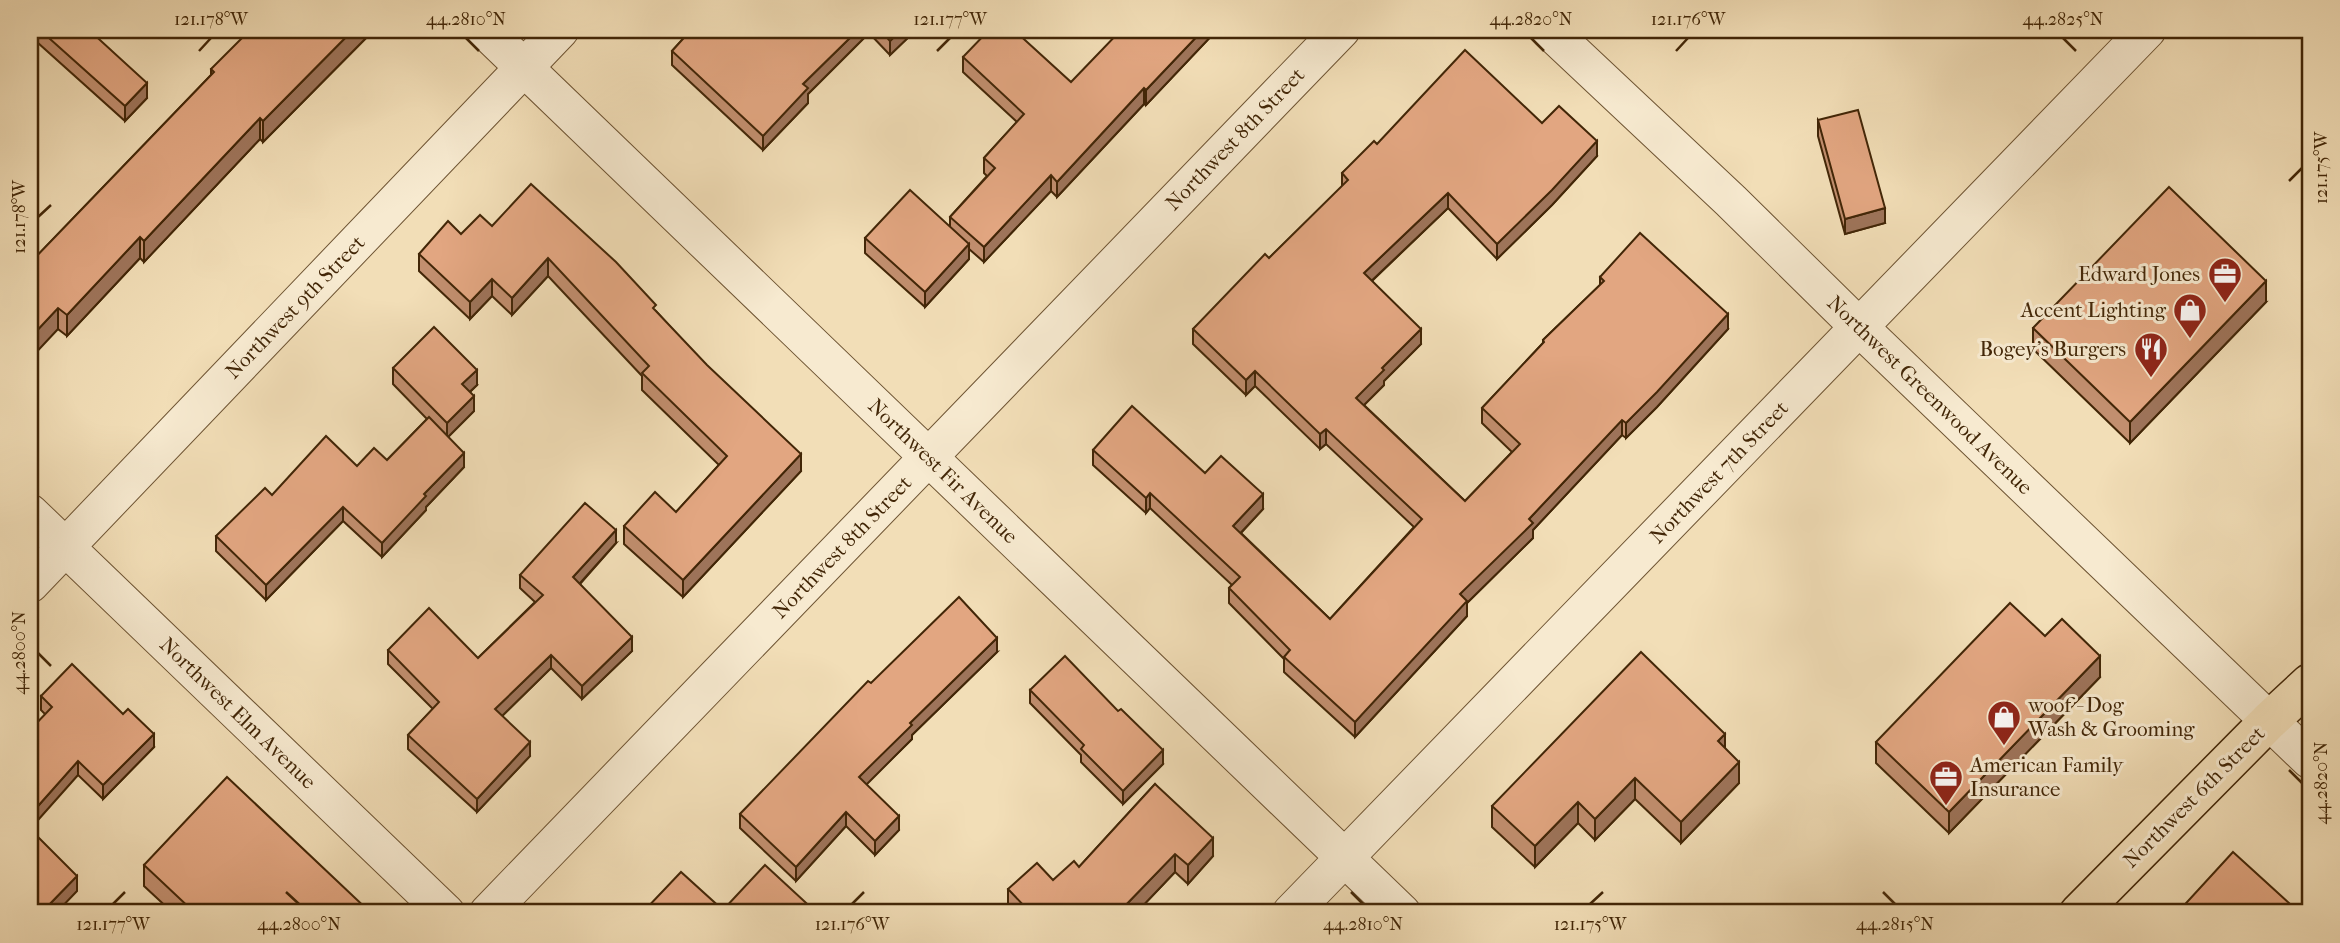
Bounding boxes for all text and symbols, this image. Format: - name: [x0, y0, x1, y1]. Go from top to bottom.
- text: 121.178°W: [174, 9, 249, 30]
- text: 44.2810°N: [426, 9, 506, 30]
- text: 121.177°W: [913, 9, 988, 30]
- text: 44.2820°N: [1489, 9, 1573, 30]
- text: 121.176°W: [1651, 9, 1727, 30]
- text: 44.2825°N: [2023, 9, 2104, 30]
- street label: Northwest 8th Street: [1161, 62, 1310, 215]
- text: 121.175°W: [2311, 130, 2332, 204]
- text: 121.178°W: [9, 179, 30, 254]
- street label: Northwest 9th Street: [221, 230, 370, 384]
- office icon: Edward Jones: [2206, 255, 2244, 304]
- place label: Edward Jones: [2078, 262, 2200, 286]
- street label: Northwest Greenwood Avenue: [1822, 291, 2038, 499]
- shop icon: Accent Lighting: [2171, 291, 2209, 340]
- place label: Accent Lighting: [2020, 298, 2167, 322]
- restaurant icon: Bogey's Burgers: [2132, 330, 2170, 379]
- place label: Bogey's Burgers: [1979, 337, 2126, 361]
- street label: Northwest Fir Avenue: [863, 394, 1023, 548]
- street label: Northwest 7th Street: [1645, 395, 1794, 548]
- street label: Northwest 8th Street: [768, 470, 917, 623]
- text: 44.2800°N: [9, 611, 30, 695]
- street label: Northwest Elm Avenue: [155, 632, 321, 794]
- place label: woof - Dog Wash & Grooming: [2027, 693, 2195, 741]
- shop icon: woof - Dog Wash & Grooming: [1985, 698, 2023, 747]
- street label: Northwest 6th Street: [2118, 721, 2270, 873]
- text: 44.2820°N: [2311, 741, 2332, 825]
- place label: American Family Insurance: [1969, 753, 2124, 801]
- office icon: American Family Insurance: [1927, 758, 1965, 807]
- text: 121.177°W: [76, 914, 151, 935]
- text: 44.2800°N: [257, 914, 341, 935]
- text: 121.176°W: [815, 914, 891, 935]
- text: 44.2810°N: [1323, 914, 1403, 935]
- text: 121.175°W: [1554, 914, 1628, 935]
- text: 44.2815°N: [1856, 914, 1934, 935]

